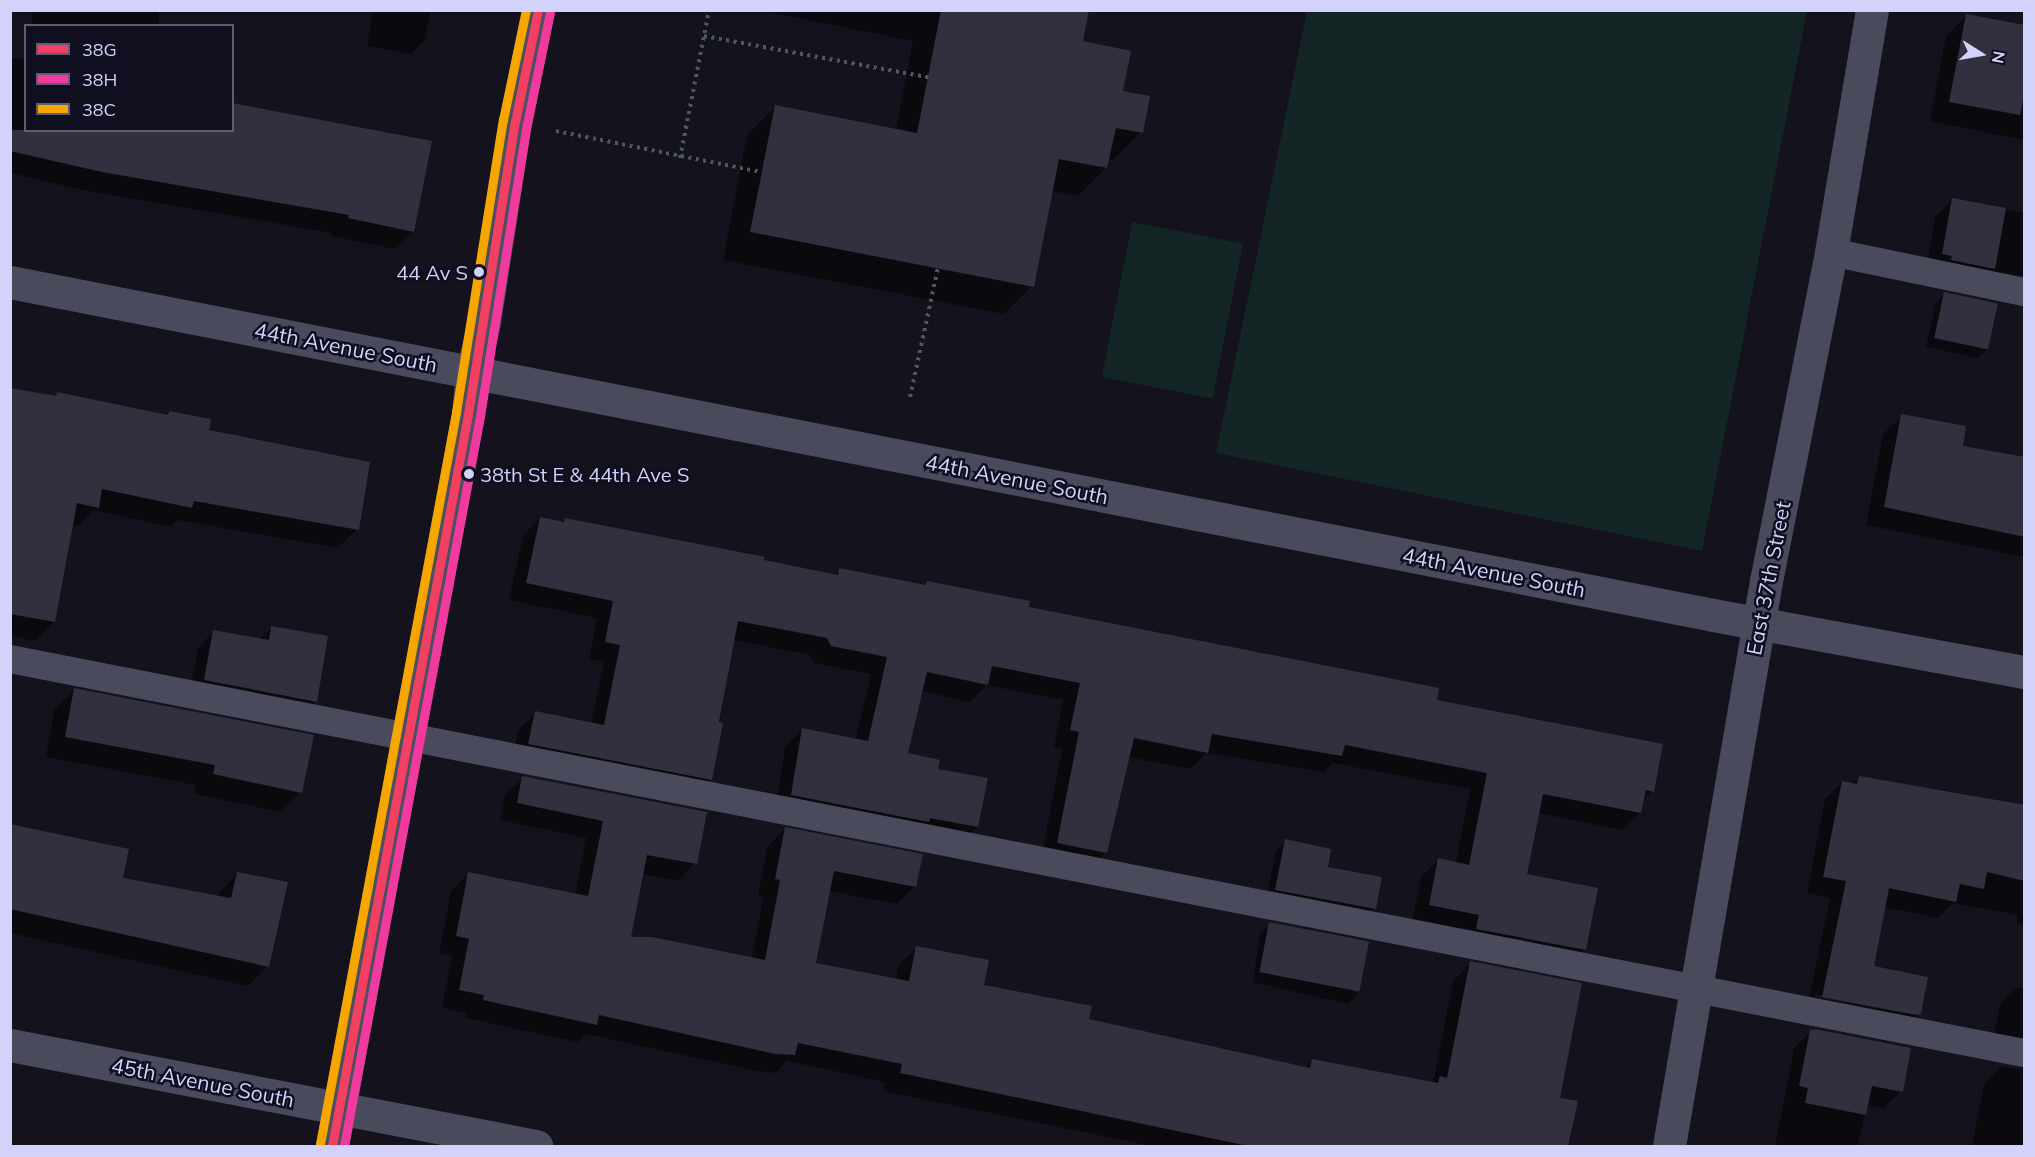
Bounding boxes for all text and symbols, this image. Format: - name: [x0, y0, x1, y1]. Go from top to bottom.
- legend: [24, 24, 234, 132]
- north arrow: [1951, 24, 2011, 84]
- text: 38G: [82, 38, 117, 61]
- text: N: [1988, 50, 2010, 65]
- text: 38H: [82, 68, 117, 91]
- text: 38C: [82, 98, 116, 121]
- place label: 44 Av S: [396, 260, 468, 284]
- marker: 44 Av S: [473, 266, 485, 278]
- street label: 44th Avenue South: [252, 317, 440, 377]
- street label: 44th Avenue South: [923, 449, 1111, 509]
- place label: 38th St E & 44th Ave S: [480, 462, 689, 486]
- marker: 38th St E & 44th Ave S: [463, 468, 475, 480]
- street label: East 37th Street: [1741, 499, 1795, 657]
- street label: 44th Avenue South: [1400, 542, 1588, 602]
- street label: 45th Avenue South: [109, 1052, 297, 1112]

